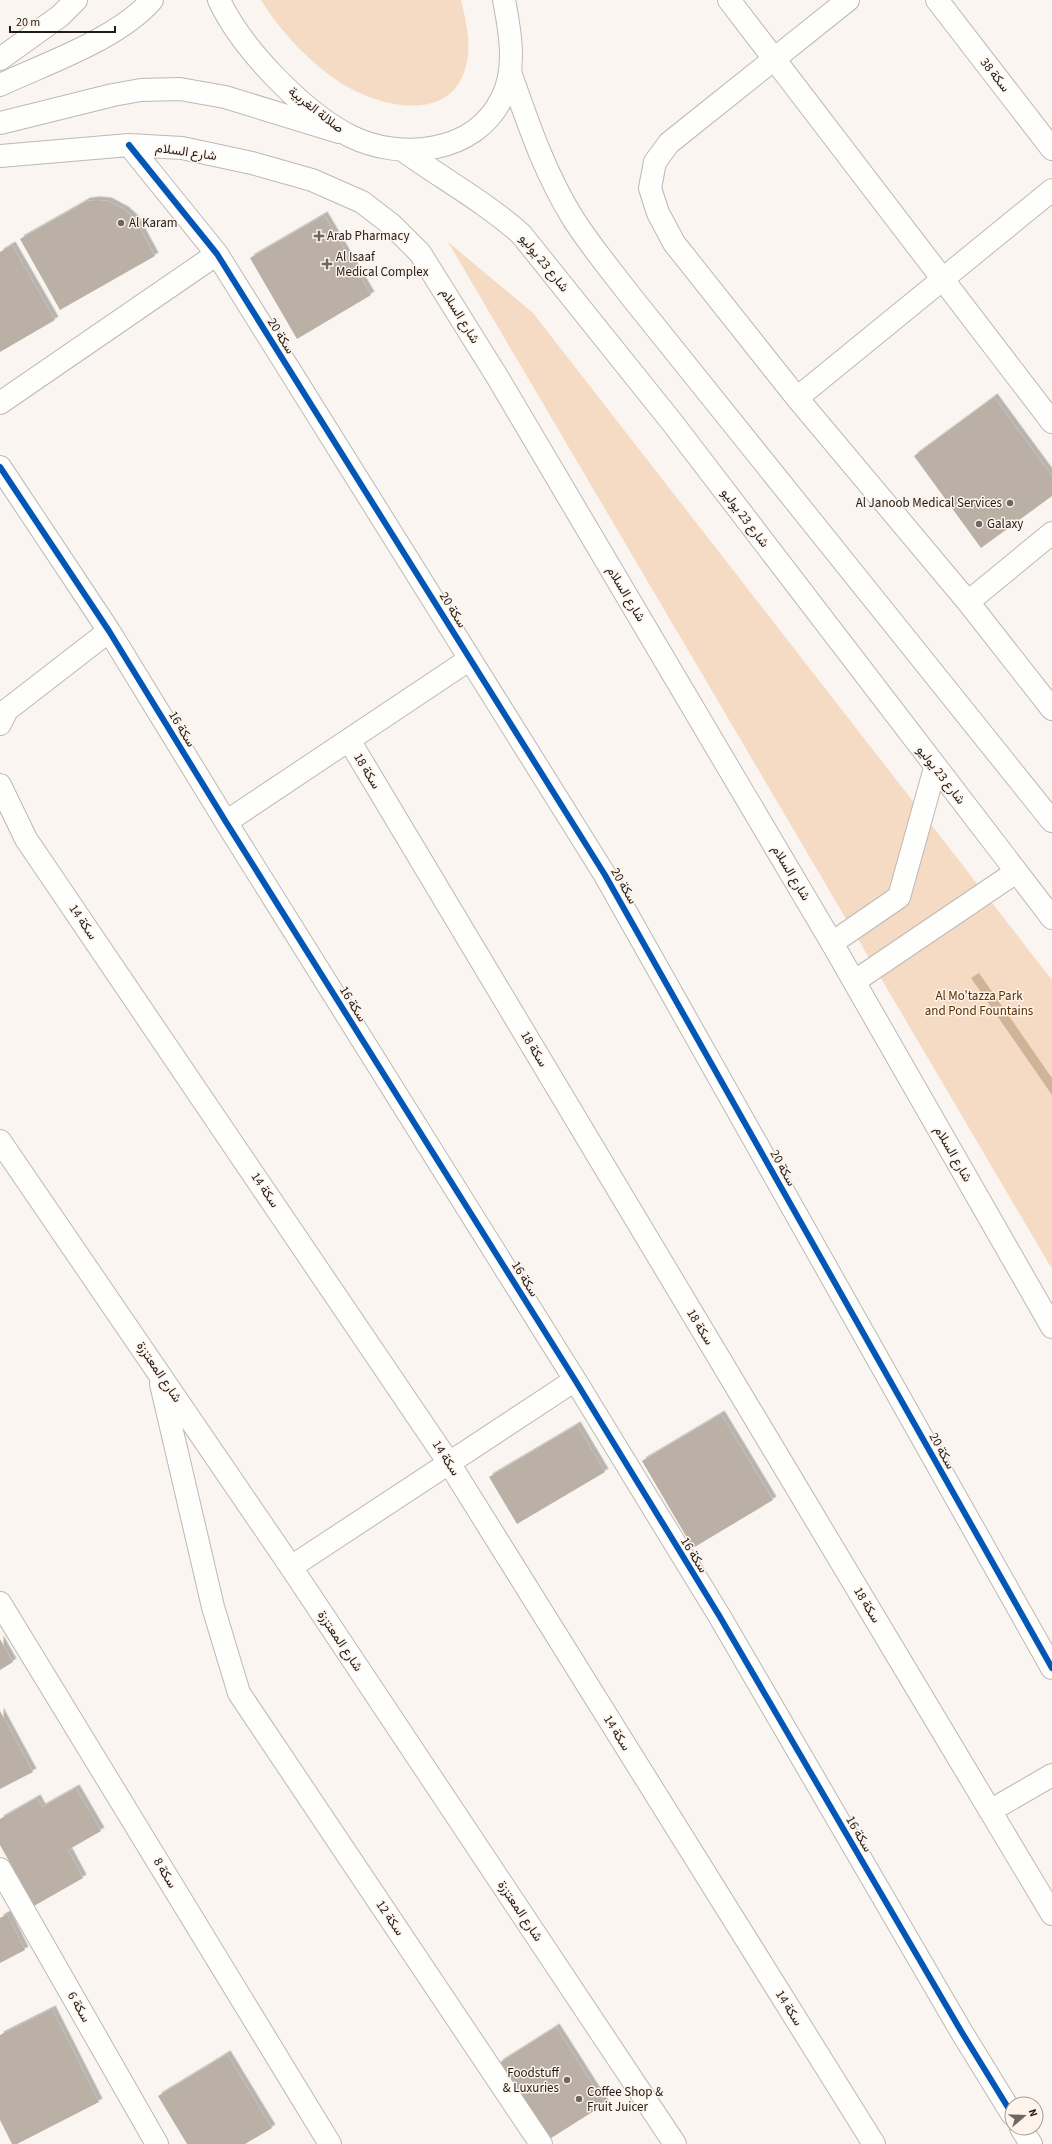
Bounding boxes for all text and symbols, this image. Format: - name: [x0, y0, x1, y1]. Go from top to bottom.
- scale bar: [10, 8, 115, 34]
- text: 20 m: [16, 14, 40, 31]
- street label: سكة 38: [976, 54, 1014, 96]
- street label: صلالة الغربية: [284, 83, 348, 137]
- street label: شارع السلام: [154, 139, 218, 165]
- place label: Al Karam: [129, 214, 178, 232]
- marker: Al Karam: [116, 218, 126, 228]
- place label: Arab Pharmacy: [327, 227, 410, 245]
- street label: شارع 23 يوليو: [515, 230, 573, 296]
- marker: Arab Pharmacy: [314, 231, 324, 241]
- place label: Al Isaaf Medical Complex: [336, 248, 429, 281]
- marker: Al Isaaf Medical Complex: [321, 258, 333, 270]
- street label: شارع السلام: [436, 285, 484, 347]
- street label: سكة 20: [263, 315, 299, 357]
- street label: شارع 23 يوليو: [717, 485, 773, 551]
- place label: Al Janoob Medical Services: [856, 494, 1003, 512]
- marker: Al Janoob Medical Services: [1005, 498, 1015, 508]
- place label: Galaxy: [987, 515, 1023, 533]
- marker: Galaxy: [974, 519, 984, 529]
- street label: شارع السلام: [602, 563, 650, 625]
- street label: سكة 20: [435, 589, 471, 631]
- street label: سكة 16: [164, 708, 200, 750]
- street label: شارع 23 يوليو: [912, 742, 970, 808]
- street label: سكة 18: [349, 750, 385, 792]
- street label: شارع السلام: [767, 842, 815, 904]
- street label: سكة 20: [606, 865, 642, 907]
- street label: سكة 14: [65, 901, 101, 943]
- street label: سكة 16: [335, 983, 371, 1025]
- park label: Al Mo'tazza Park and Pond Fountains: [925, 987, 1034, 1020]
- street label: سكة 18: [516, 1028, 552, 1070]
- street label: شارع السلام: [930, 1123, 976, 1185]
- street label: سكة 20: [766, 1147, 800, 1189]
- street label: سكة 14: [247, 1169, 283, 1211]
- street label: سكة 16: [507, 1258, 543, 1300]
- street label: سكة 18: [682, 1306, 718, 1348]
- street label: شارع المعتززة: [132, 1338, 186, 1406]
- street label: سكة 20: [925, 1430, 959, 1472]
- street label: سكة 14: [428, 1437, 464, 1479]
- street label: سكة 16: [676, 1534, 712, 1576]
- street label: سكة 18: [849, 1584, 885, 1626]
- street label: شارع المعتززة: [313, 1607, 367, 1675]
- street label: سكة 14: [599, 1712, 635, 1754]
- street label: سكة 16: [841, 1813, 877, 1855]
- street label: سكة 8: [149, 1854, 181, 1892]
- street label: شارع المعتززة: [493, 1877, 547, 1945]
- street label: سكة 12: [372, 1897, 408, 1939]
- street label: سكة 14: [771, 1987, 807, 2029]
- street label: سكة 6: [63, 1988, 95, 2026]
- place label: Foodstuff & Luxuries: [503, 2064, 560, 2097]
- marker: Foodstuff & Luxuries: [562, 2075, 572, 2085]
- place label: Coffee Shop & Fruit Juicer: [587, 2083, 663, 2116]
- marker: Coffee Shop & Fruit Juicer: [574, 2094, 584, 2104]
- north arrow: [1004, 2096, 1044, 2136]
- text: N: [1025, 2107, 1041, 2119]

